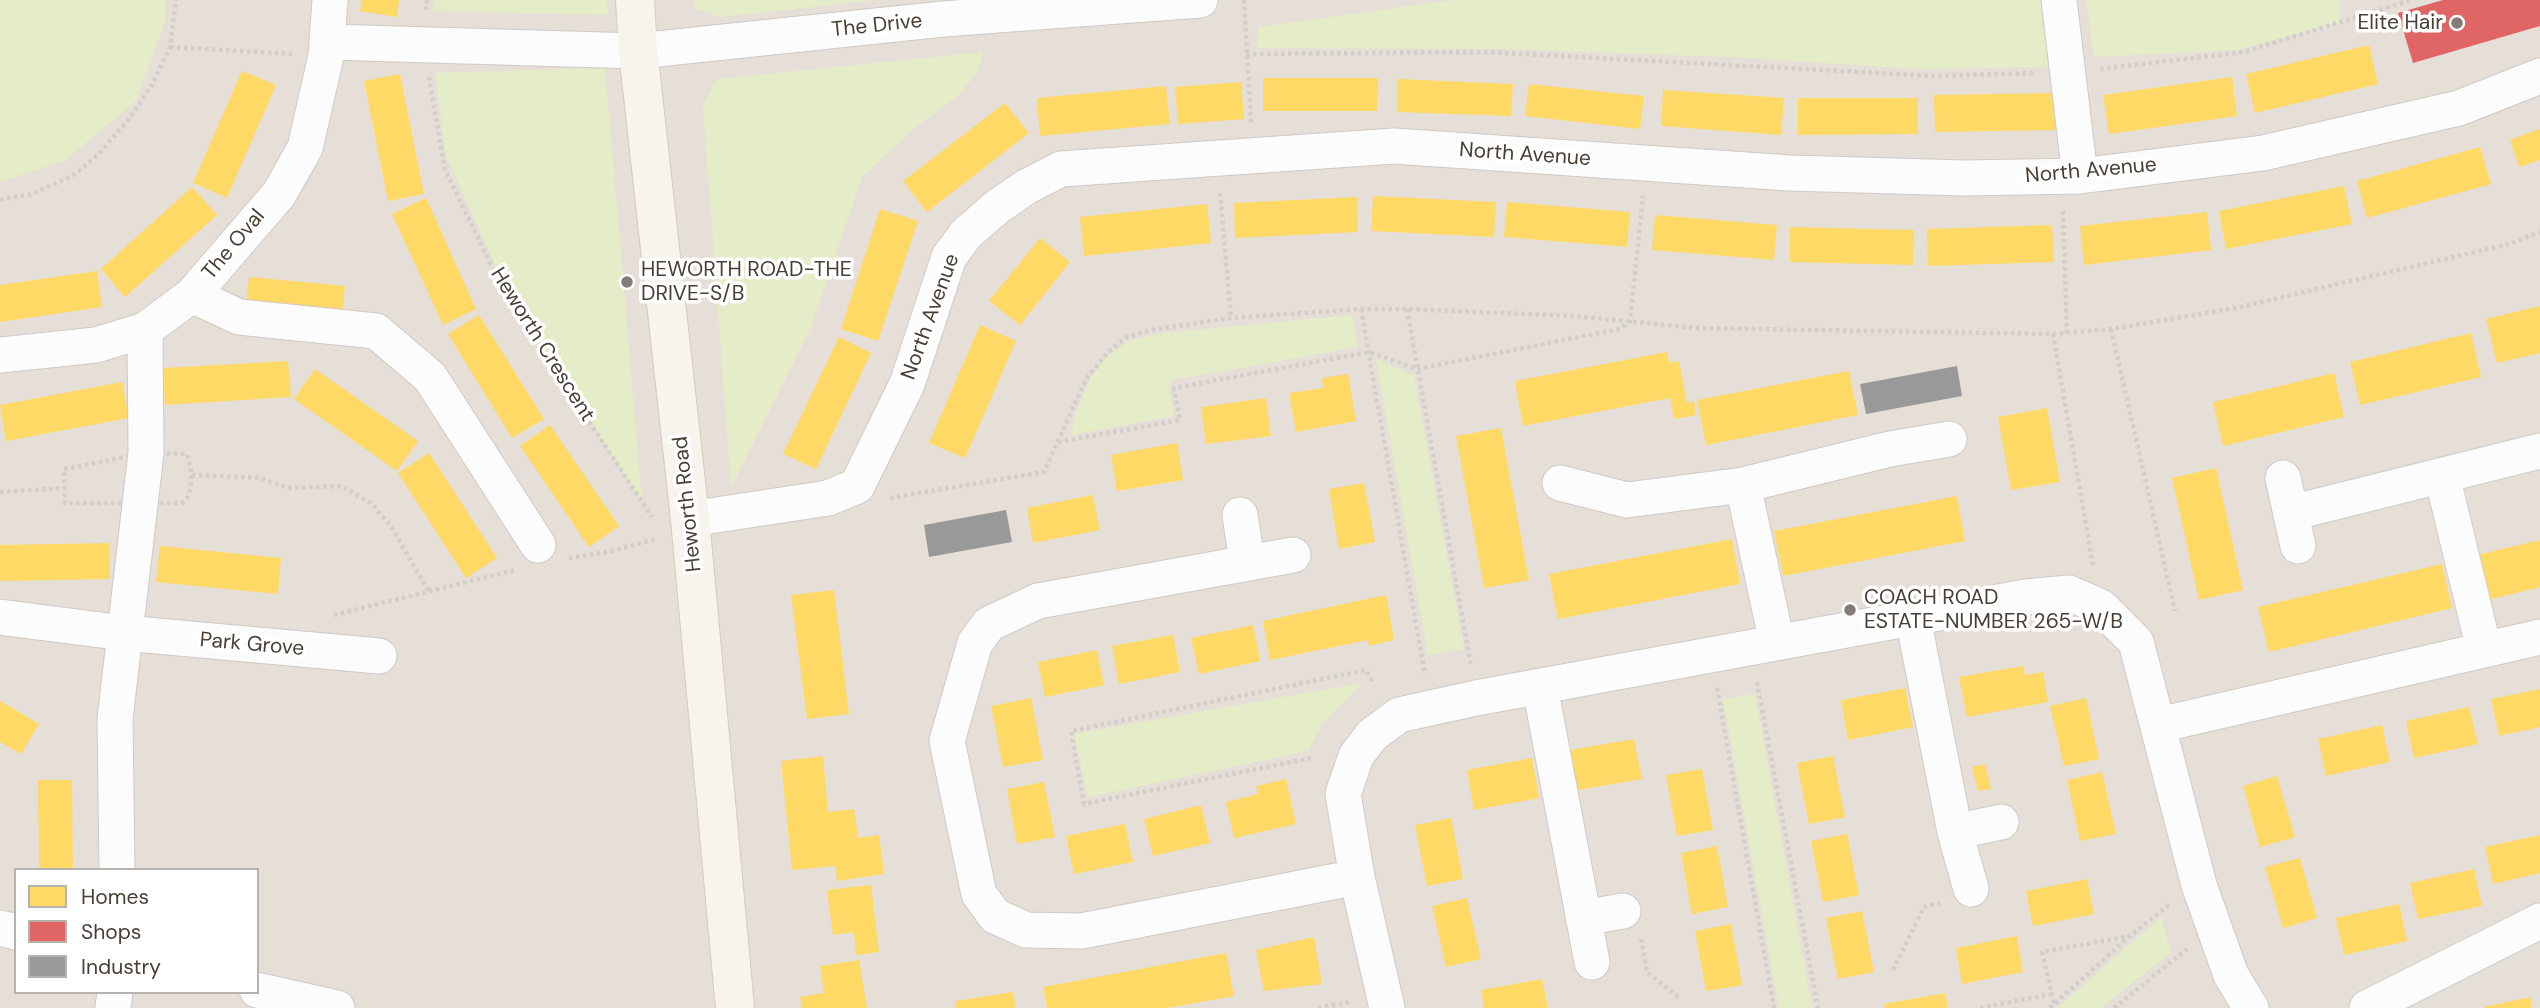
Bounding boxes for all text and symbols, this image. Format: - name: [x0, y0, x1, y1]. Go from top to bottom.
- street label: The Drive: [830, 9, 924, 43]
- place label: Elite Hair: [2357, 10, 2443, 36]
- marker: Elite Hair: [2449, 15, 2465, 31]
- street label: North Avenue: [1458, 138, 1592, 172]
- street label: North Avenue: [2024, 153, 2158, 189]
- street label: The Oval: [197, 205, 271, 285]
- street label: North Avenue: [897, 251, 965, 383]
- place label: HEWORTH ROAD-THE DRIVE-S/B: [641, 257, 852, 307]
- street label: Heworth Crescent: [485, 263, 599, 427]
- marker: HEWORTH ROAD-THE DRIVE-S/B: [619, 274, 635, 290]
- street label: Heworth Road: [668, 435, 708, 573]
- place label: COACH ROAD ESTATE-NUMBER 265-W/B: [1864, 585, 2123, 635]
- marker: COACH ROAD ESTATE-NUMBER 265-W/B: [1842, 602, 1858, 618]
- street label: Park Grove: [199, 628, 305, 662]
- legend: [14, 868, 259, 994]
- text: Homes: [81, 883, 149, 911]
- text: Shops: [81, 918, 141, 946]
- text: Industry: [81, 953, 161, 981]

